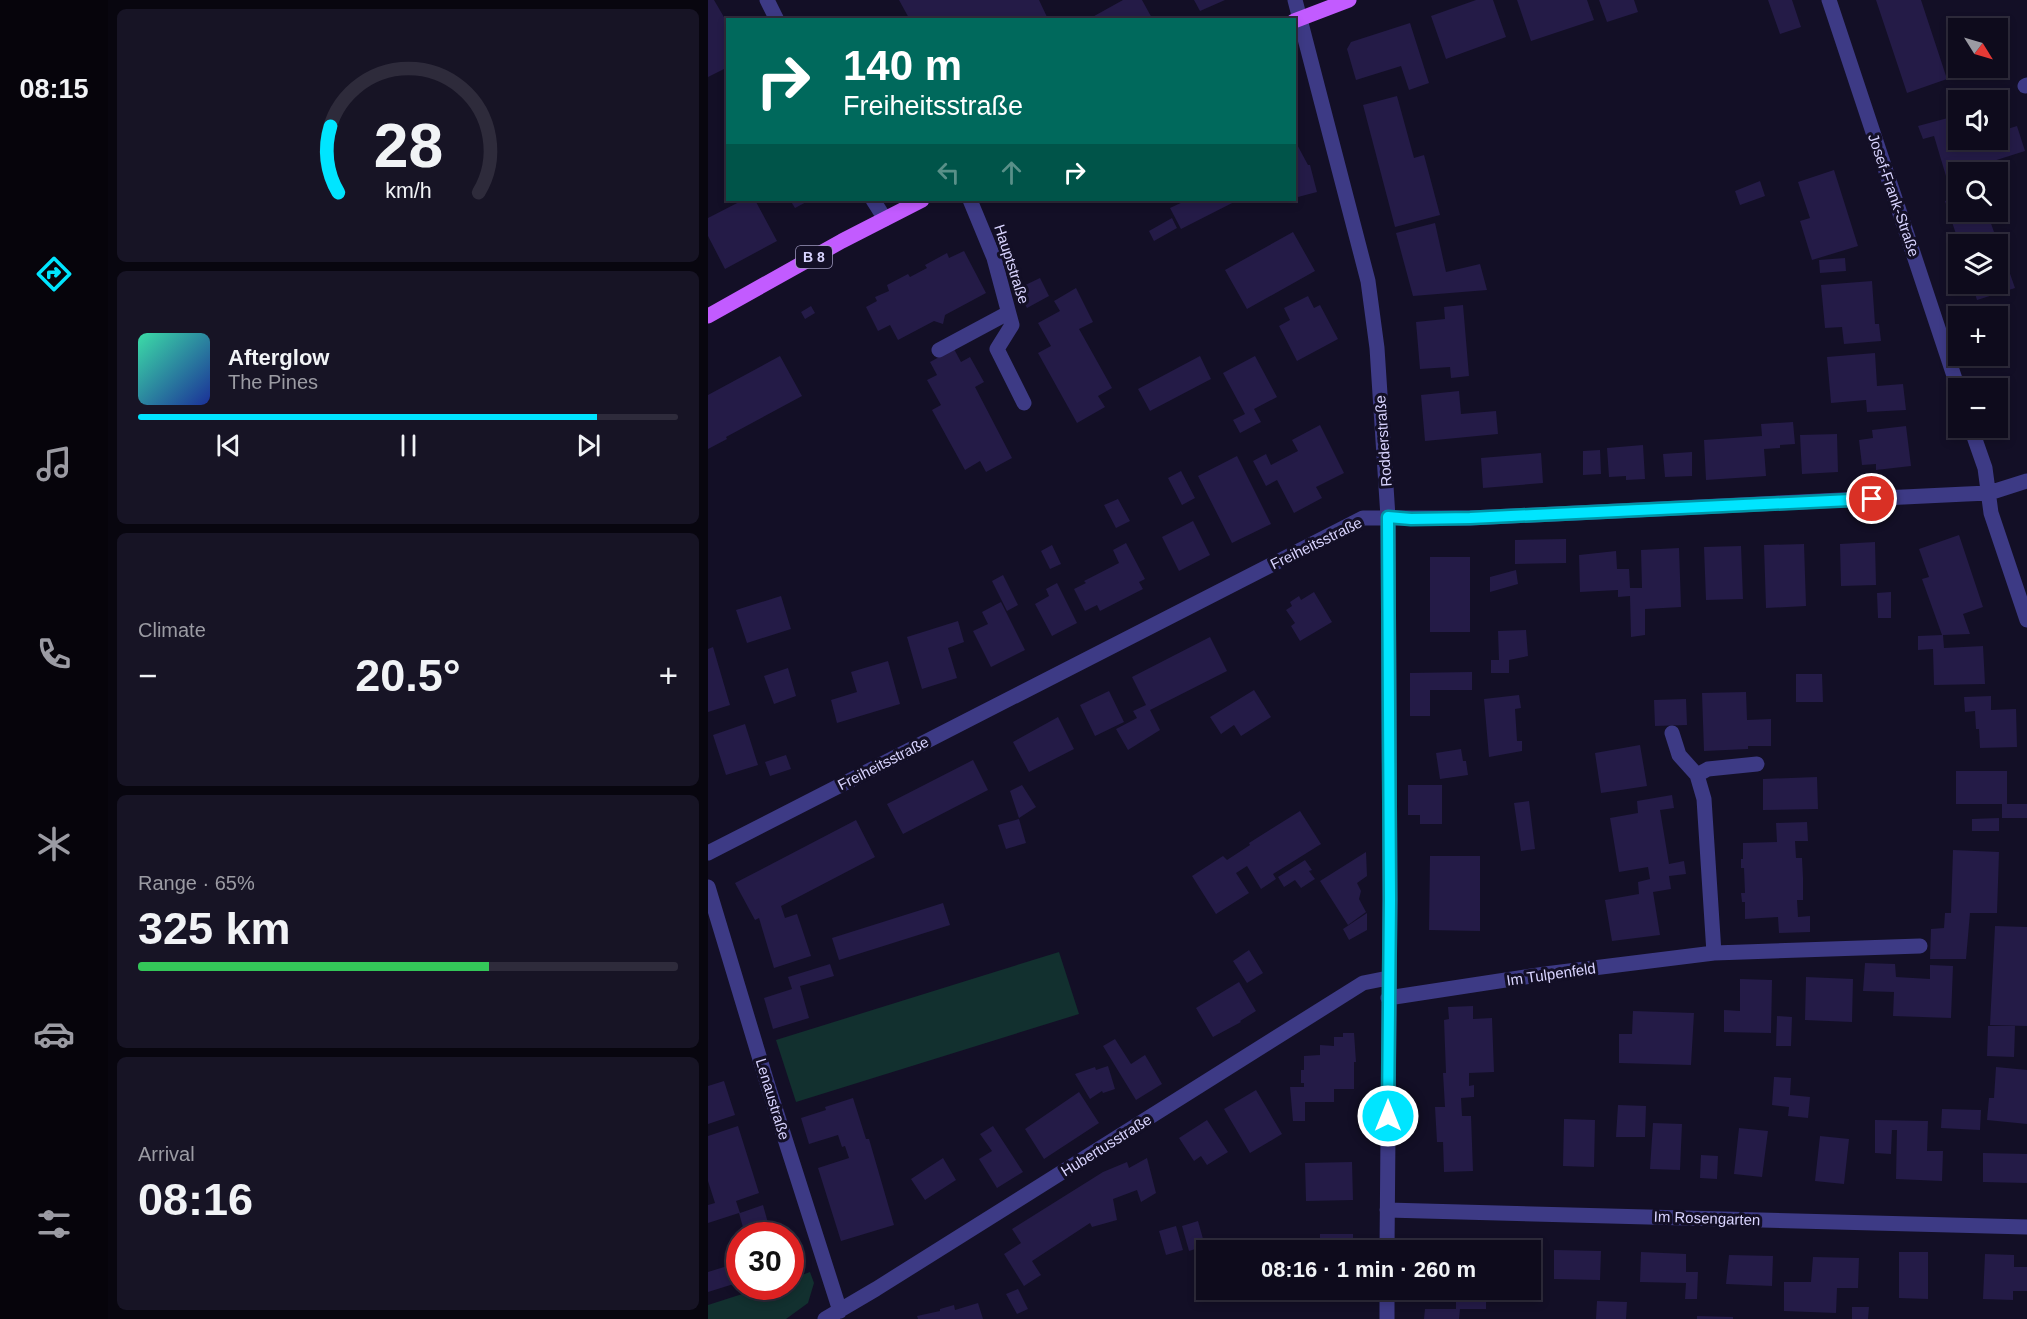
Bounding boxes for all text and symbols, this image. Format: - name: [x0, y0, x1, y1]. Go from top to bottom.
- north arrow: [1948, 18, 2008, 78]
- map controls: [1948, 18, 2008, 438]
- icon: right: [744, 42, 822, 120]
- text: 140 m: [843, 42, 962, 89]
- text: 08:15: [19, 74, 89, 104]
- button: sound: [1948, 90, 2008, 150]
- text: Freiheitsstraße: [843, 91, 1023, 121]
- text: 28: [373, 111, 443, 180]
- street label: Josef-Frank-Straße: [1865, 131, 1923, 259]
- icon: left: [932, 156, 965, 189]
- icon: ahead: [995, 156, 1028, 189]
- icon: right: [1058, 156, 1091, 189]
- button: search: [1948, 162, 2008, 222]
- text: km/h: [385, 179, 431, 203]
- street label: Hauptstraße: [991, 222, 1033, 306]
- button: layers: [1948, 234, 2008, 294]
- road number: B 8: [796, 246, 832, 268]
- icon: directions: [33, 253, 75, 295]
- button: +: [1948, 306, 2008, 366]
- text: Afterglow: [228, 345, 329, 370]
- text: The Pines: [228, 371, 318, 393]
- button: −: [1948, 378, 2008, 438]
- street label: Rodderstraße: [1371, 395, 1395, 487]
- icon: previous: [212, 429, 245, 462]
- icon: pause: [392, 429, 425, 462]
- icon: next: [572, 429, 605, 462]
- icon: music: [33, 443, 75, 485]
- pin: [1846, 473, 1897, 524]
- icon: arrive: [1855, 482, 1888, 515]
- street label: Freiheitsstraße: [1267, 513, 1365, 573]
- text: Climate: [138, 619, 206, 641]
- icon: phone: [33, 633, 75, 675]
- text: 20.5°: [355, 650, 461, 701]
- text: −: [138, 657, 157, 694]
- text: +: [659, 657, 678, 694]
- street label: Freiheitsstraße: [835, 733, 931, 793]
- icon: climate: [33, 823, 75, 865]
- text: Range · 65%: [138, 872, 255, 894]
- text: 325 km: [138, 903, 291, 954]
- street label: Im Tulpenfeld: [1505, 959, 1597, 989]
- icon: car: [33, 1013, 75, 1055]
- street label: Lenaustraße: [753, 1056, 793, 1142]
- position arrow: [1356, 1084, 1420, 1148]
- street label: Hubertusstraße: [1058, 1110, 1154, 1180]
- text: Arrival: [138, 1143, 195, 1165]
- text: 08:16: [138, 1174, 253, 1225]
- icon: filters: [33, 1203, 75, 1245]
- street label: Im Rosengarten: [1653, 1208, 1761, 1228]
- speed limit sign: 30: [726, 1222, 804, 1300]
- text: 08:16 · 1 min · 260 m: [1261, 1257, 1476, 1282]

